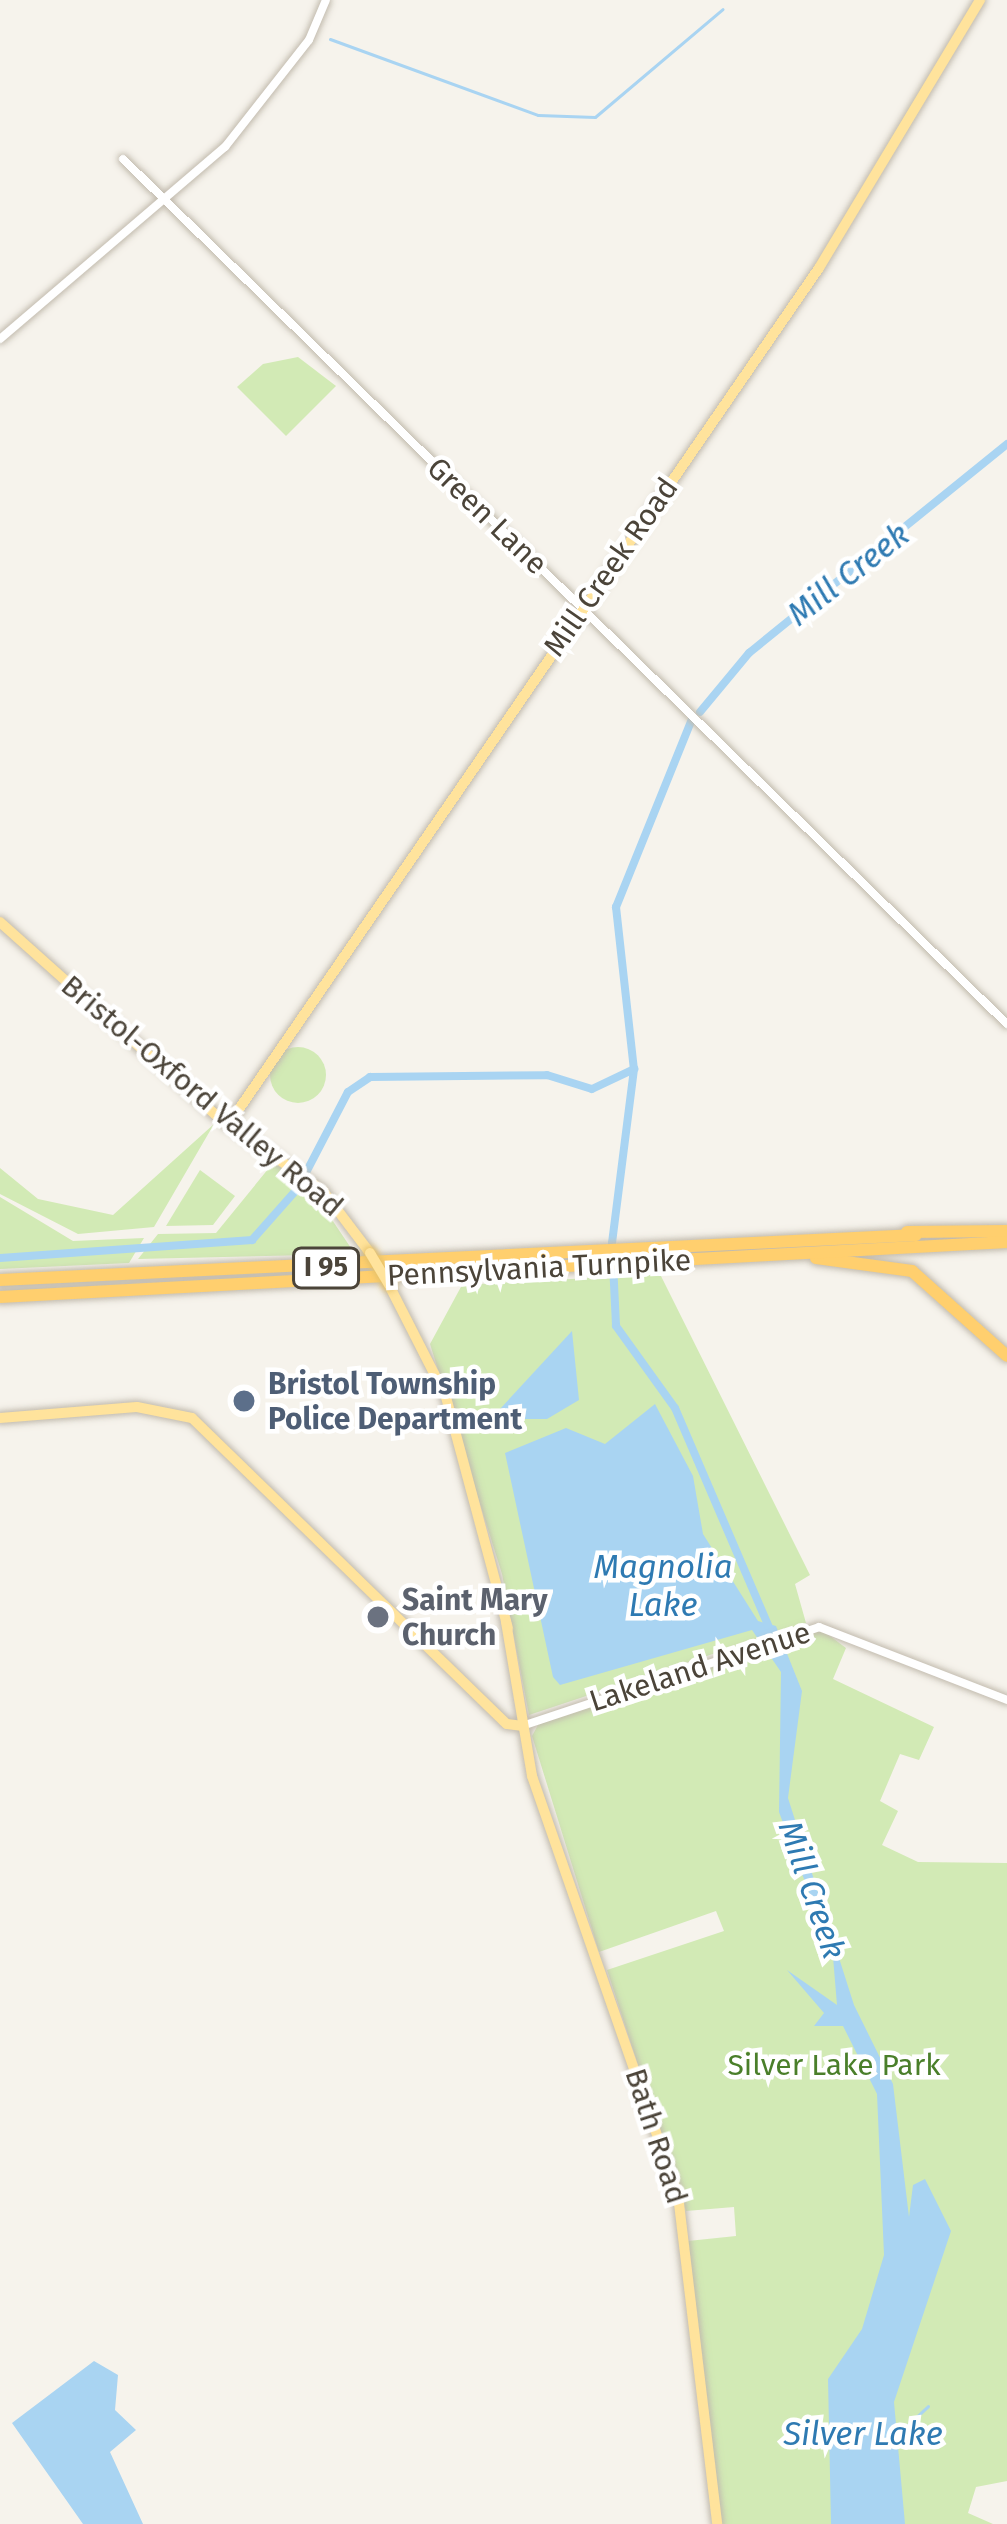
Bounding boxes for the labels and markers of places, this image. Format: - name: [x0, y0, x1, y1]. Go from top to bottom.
- place label: Bristol Township Police Department: [268, 1366, 522, 1436]
- marker: Bristol Township Police Department: [231, 1388, 257, 1414]
- place label: Saint Mary Church: [402, 1582, 548, 1652]
- marker: Saint Mary Church: [365, 1604, 391, 1630]

